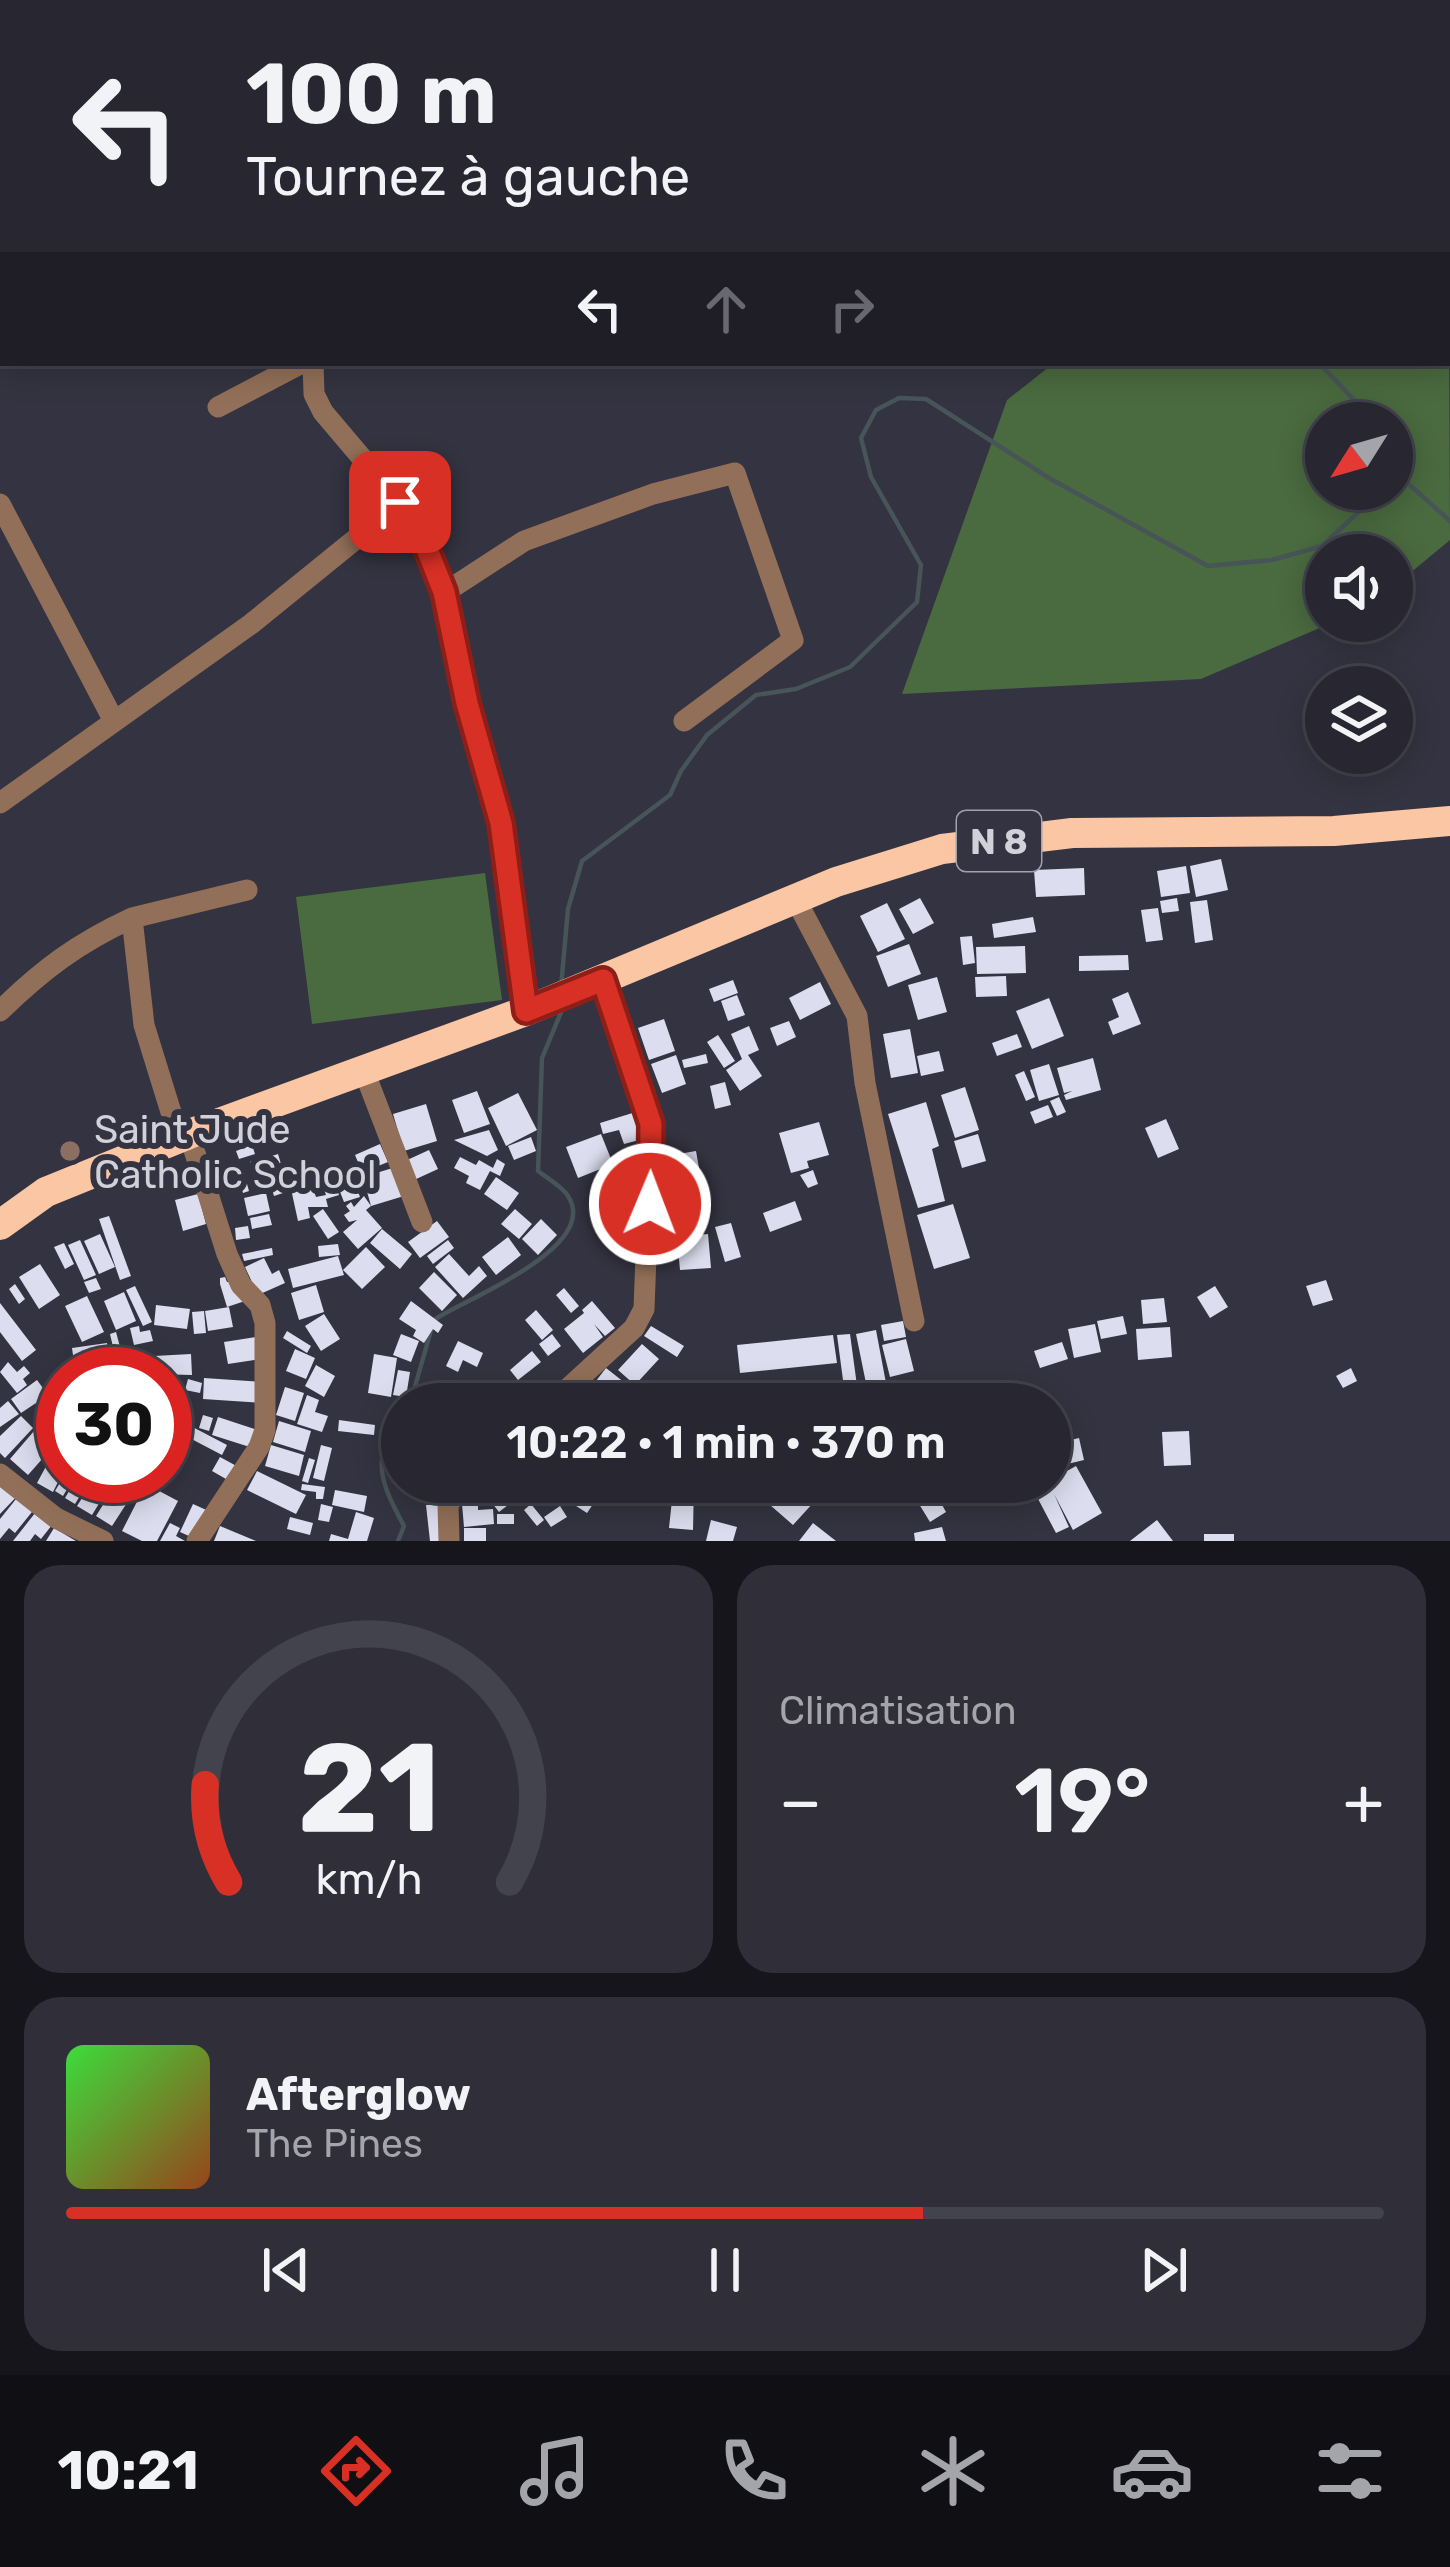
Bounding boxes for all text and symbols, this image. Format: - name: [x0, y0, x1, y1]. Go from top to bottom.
- text: 100 m: [246, 44, 497, 144]
- icon: left: [48, 48, 204, 204]
- text: Tournez à gauche: [246, 145, 690, 209]
- icon: left: [567, 276, 633, 342]
- icon: ahead: [693, 276, 759, 342]
- icon: right: [819, 276, 885, 342]
- north arrow: [1305, 402, 1413, 510]
- map controls: [1305, 402, 1413, 774]
- pin: [349, 451, 451, 553]
- icon: arrive: [367, 469, 433, 535]
- button: sound: [1305, 534, 1413, 642]
- button: layers: [1305, 666, 1413, 774]
- road number: N 8: [957, 811, 1041, 871]
- place label: Saint Jude Catholic School: [94, 1107, 377, 1198]
- marker: Saint Jude Catholic School: [57, 1138, 83, 1164]
- position arrow: [587, 1141, 713, 1267]
- speed limit sign: 30: [36, 1347, 192, 1503]
- text: 10:22 · 1 min · 370 m: [506, 1416, 946, 1469]
- text: Climatisation: [779, 1688, 1017, 1734]
- text: 21: [297, 1714, 440, 1862]
- text: 19°: [1014, 1748, 1150, 1855]
- text: −: [779, 1762, 822, 1841]
- text: +: [1343, 1762, 1384, 1841]
- text: km/h: [315, 1854, 422, 1905]
- text: Afterglow: [246, 2068, 471, 2121]
- text: The Pines: [246, 2121, 423, 2167]
- icon: previous: [253, 2237, 319, 2303]
- icon: pause: [692, 2237, 758, 2303]
- icon: next: [1131, 2237, 1197, 2303]
- icon: directions: [314, 2429, 398, 2513]
- icon: music: [513, 2429, 597, 2513]
- icon: phone: [712, 2429, 796, 2513]
- icon: climate: [911, 2429, 995, 2513]
- icon: car: [1110, 2429, 1194, 2513]
- icon: filters: [1308, 2429, 1392, 2513]
- text: 10:21: [57, 2439, 199, 2503]

